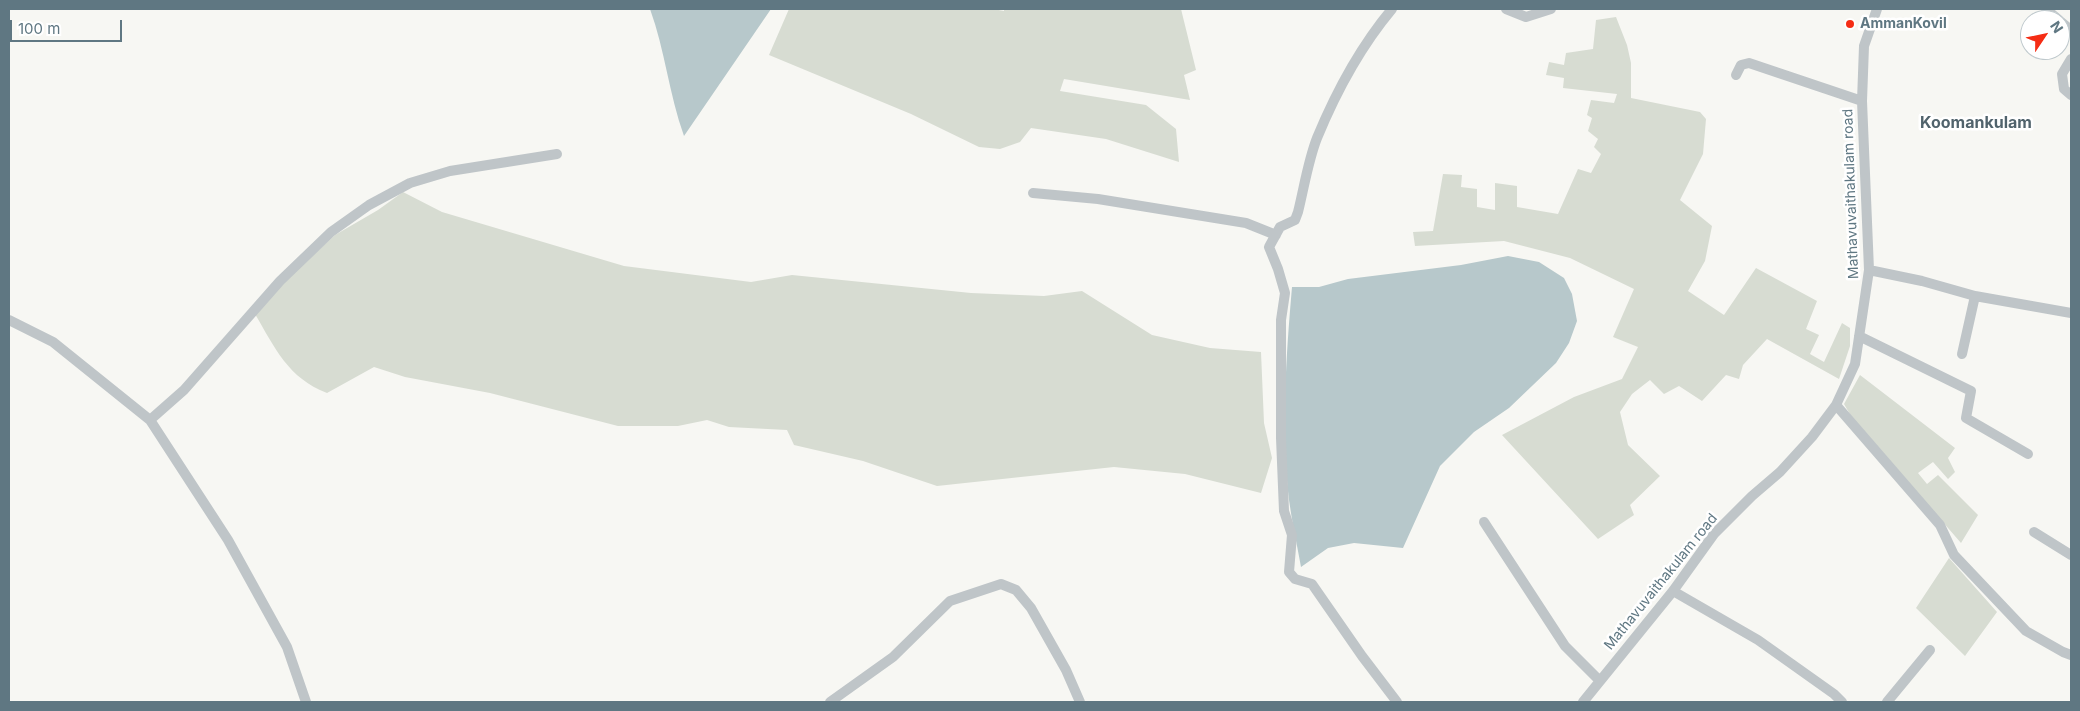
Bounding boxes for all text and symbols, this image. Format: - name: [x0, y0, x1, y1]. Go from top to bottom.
- scale bar: [12, 10, 125, 42]
- north arrow: [2020, 10, 2070, 60]
- place label: AmmanKovil: [1860, 16, 1947, 32]
- marker: AmmanKovil: [1844, 18, 1856, 30]
- text: N: [2047, 18, 2067, 36]
- text: 100 m: [18, 19, 60, 38]
- street label: Mathavuvaithakulam road: [1840, 109, 1862, 279]
- district label: Koomankulam: [1920, 113, 2032, 133]
- street label: Mathavuvaithakulam road: [1601, 511, 1721, 653]

